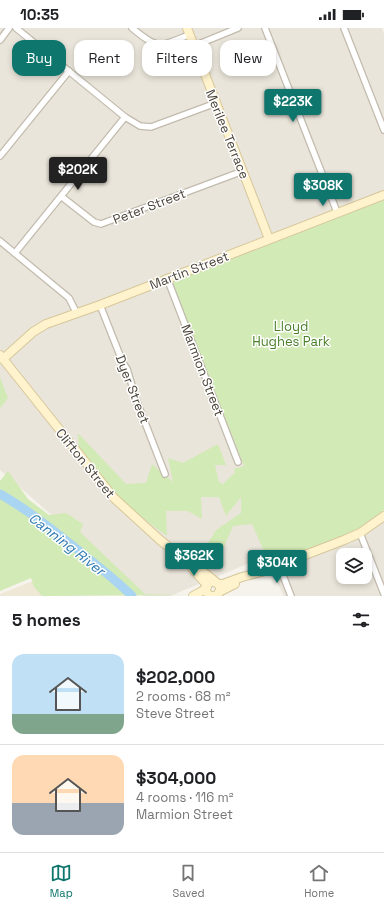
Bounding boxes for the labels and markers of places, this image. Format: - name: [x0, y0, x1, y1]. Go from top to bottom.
- pin: $223K: [265, 89, 321, 123]
- pin: $202K: [50, 157, 106, 191]
- pin: $308K: [295, 173, 351, 207]
- pin: $362K: [166, 543, 222, 577]
- pin: $304K: [249, 550, 305, 584]

